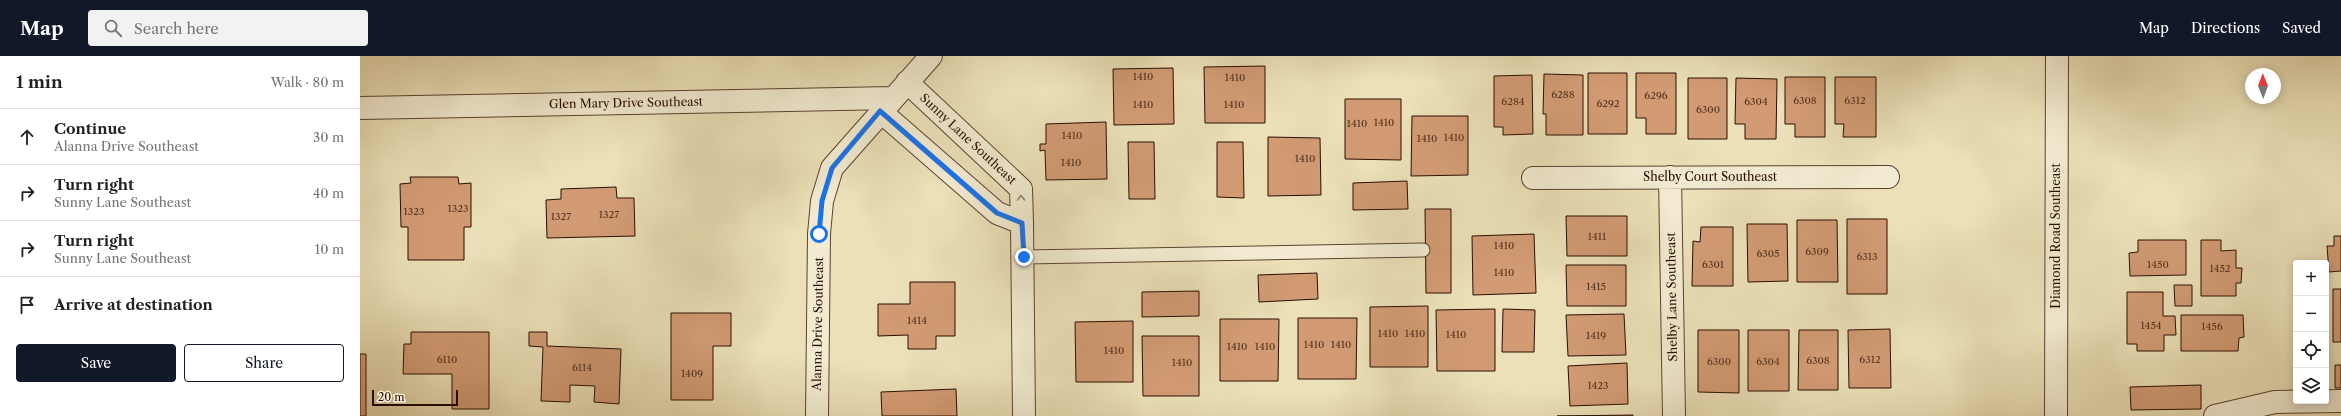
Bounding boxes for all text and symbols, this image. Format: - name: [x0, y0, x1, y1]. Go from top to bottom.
- search box: [88, 10, 368, 46]
- text: Map: [20, 17, 64, 40]
- icon: search: [102, 17, 124, 39]
- text: Search here: [134, 19, 219, 38]
- text: Map: [2139, 19, 2169, 37]
- text: Directions: [2191, 19, 2260, 37]
- text: Saved: [2282, 19, 2321, 37]
- north arrow: [2245, 68, 2281, 104]
- house number: 1410: [1133, 70, 1153, 83]
- house number: 1410: [1225, 71, 1245, 84]
- text: 1 min: [16, 72, 63, 92]
- text: Walk · 80 m: [271, 74, 344, 90]
- house number: 6288: [1551, 88, 1575, 101]
- house number: 6296: [1644, 89, 1668, 102]
- street label: Sunny Lane Southeast: [917, 90, 1020, 188]
- street label: Glen Mary Drive Southeast: [549, 94, 704, 111]
- house number: 6308: [1793, 94, 1817, 107]
- house number: 6312: [1844, 94, 1866, 107]
- house number: 6284: [1501, 95, 1525, 108]
- house number: 6304: [1744, 95, 1768, 108]
- house number: 6292: [1596, 97, 1620, 110]
- house number: 1410: [1133, 98, 1153, 111]
- house number: 1410: [1224, 98, 1244, 111]
- house number: 6300: [1696, 103, 1720, 116]
- house number: 1410: [1374, 116, 1394, 129]
- house number: 1410: [1347, 117, 1367, 130]
- text: Continue: [54, 119, 126, 138]
- icon: ahead: [16, 126, 38, 148]
- text: 30 m: [313, 129, 344, 145]
- house number: 1410: [1062, 129, 1082, 142]
- house number: 1410: [1444, 131, 1464, 144]
- house number: 1410: [1417, 132, 1437, 145]
- text: Alanna Drive Southeast: [54, 138, 199, 154]
- house number: 1410: [1295, 152, 1315, 165]
- house number: 1410: [1061, 156, 1081, 169]
- street label: Diamond Road Southeast: [2048, 163, 2063, 309]
- street label: Shelby Court Southeast: [1643, 169, 1778, 184]
- text: Turn right: [54, 175, 134, 194]
- icon: right: [16, 182, 38, 204]
- text: 40 m: [313, 185, 344, 201]
- text: Sunny Lane Southeast: [54, 194, 191, 210]
- one-way arrow: [1017, 195, 1026, 201]
- house number: 1323: [448, 202, 468, 215]
- house number: 1323: [404, 205, 424, 218]
- house number: 1327: [599, 208, 619, 221]
- house number: 1327: [551, 210, 571, 223]
- route start: [810, 225, 828, 243]
- house number: 1411: [1588, 230, 1607, 243]
- text: Turn right: [54, 231, 134, 250]
- street label: Shelby Lane Southeast: [1663, 232, 1680, 362]
- icon: right: [16, 238, 38, 260]
- house number: 1410: [1494, 239, 1514, 252]
- text: 10 m: [315, 241, 344, 257]
- house number: 6309: [1805, 245, 1829, 258]
- house number: 6305: [1756, 247, 1780, 260]
- route end: [1015, 248, 1033, 266]
- text: Sunny Lane Southeast: [54, 250, 191, 266]
- house number: 6313: [1856, 250, 1878, 263]
- street label: Alanna Drive Southeast: [809, 256, 826, 392]
- house number: 6301: [1702, 258, 1725, 271]
- house number: 1450: [2147, 258, 2169, 271]
- map controls: [2293, 260, 2329, 404]
- button: +: [2293, 260, 2329, 296]
- house number: 1452: [2209, 262, 2231, 275]
- house number: 1410: [1494, 266, 1514, 279]
- house number: 1415: [1586, 280, 1606, 293]
- icon: arrive: [16, 294, 38, 316]
- text: Arrive at destination: [54, 295, 213, 314]
- button: −: [2293, 296, 2329, 332]
- house number: 1414: [907, 314, 927, 327]
- house number: 1454: [2140, 319, 2162, 332]
- house number: 1456: [2201, 320, 2223, 333]
- house number: 1410: [1378, 327, 1398, 340]
- house number: 1410: [1405, 327, 1425, 340]
- house number: 1410: [1446, 328, 1466, 341]
- house number: 1419: [1586, 329, 1606, 342]
- button: locate: [2293, 332, 2329, 368]
- house number: 1410: [1304, 338, 1324, 351]
- house number: 1410: [1331, 338, 1351, 351]
- house number: 1410: [1227, 340, 1247, 353]
- house number: 1410: [1255, 340, 1275, 353]
- button: Save: [16, 344, 176, 382]
- button: Share: [184, 344, 344, 382]
- house number: 1410: [1104, 344, 1124, 357]
- house number: 6110: [437, 353, 457, 366]
- house number: 6312: [1859, 353, 1881, 366]
- house number: 6308: [1806, 354, 1830, 367]
- house number: 6300: [1707, 355, 1731, 368]
- house number: 6304: [1756, 355, 1780, 368]
- house number: 1410: [1172, 356, 1192, 369]
- house number: 6114: [572, 361, 592, 374]
- house number: 1409: [681, 367, 703, 380]
- button: layers: [2293, 368, 2329, 404]
- house number: 1423: [1587, 379, 1609, 392]
- scale bar: [372, 388, 458, 407]
- text: 20 m: [378, 390, 404, 404]

